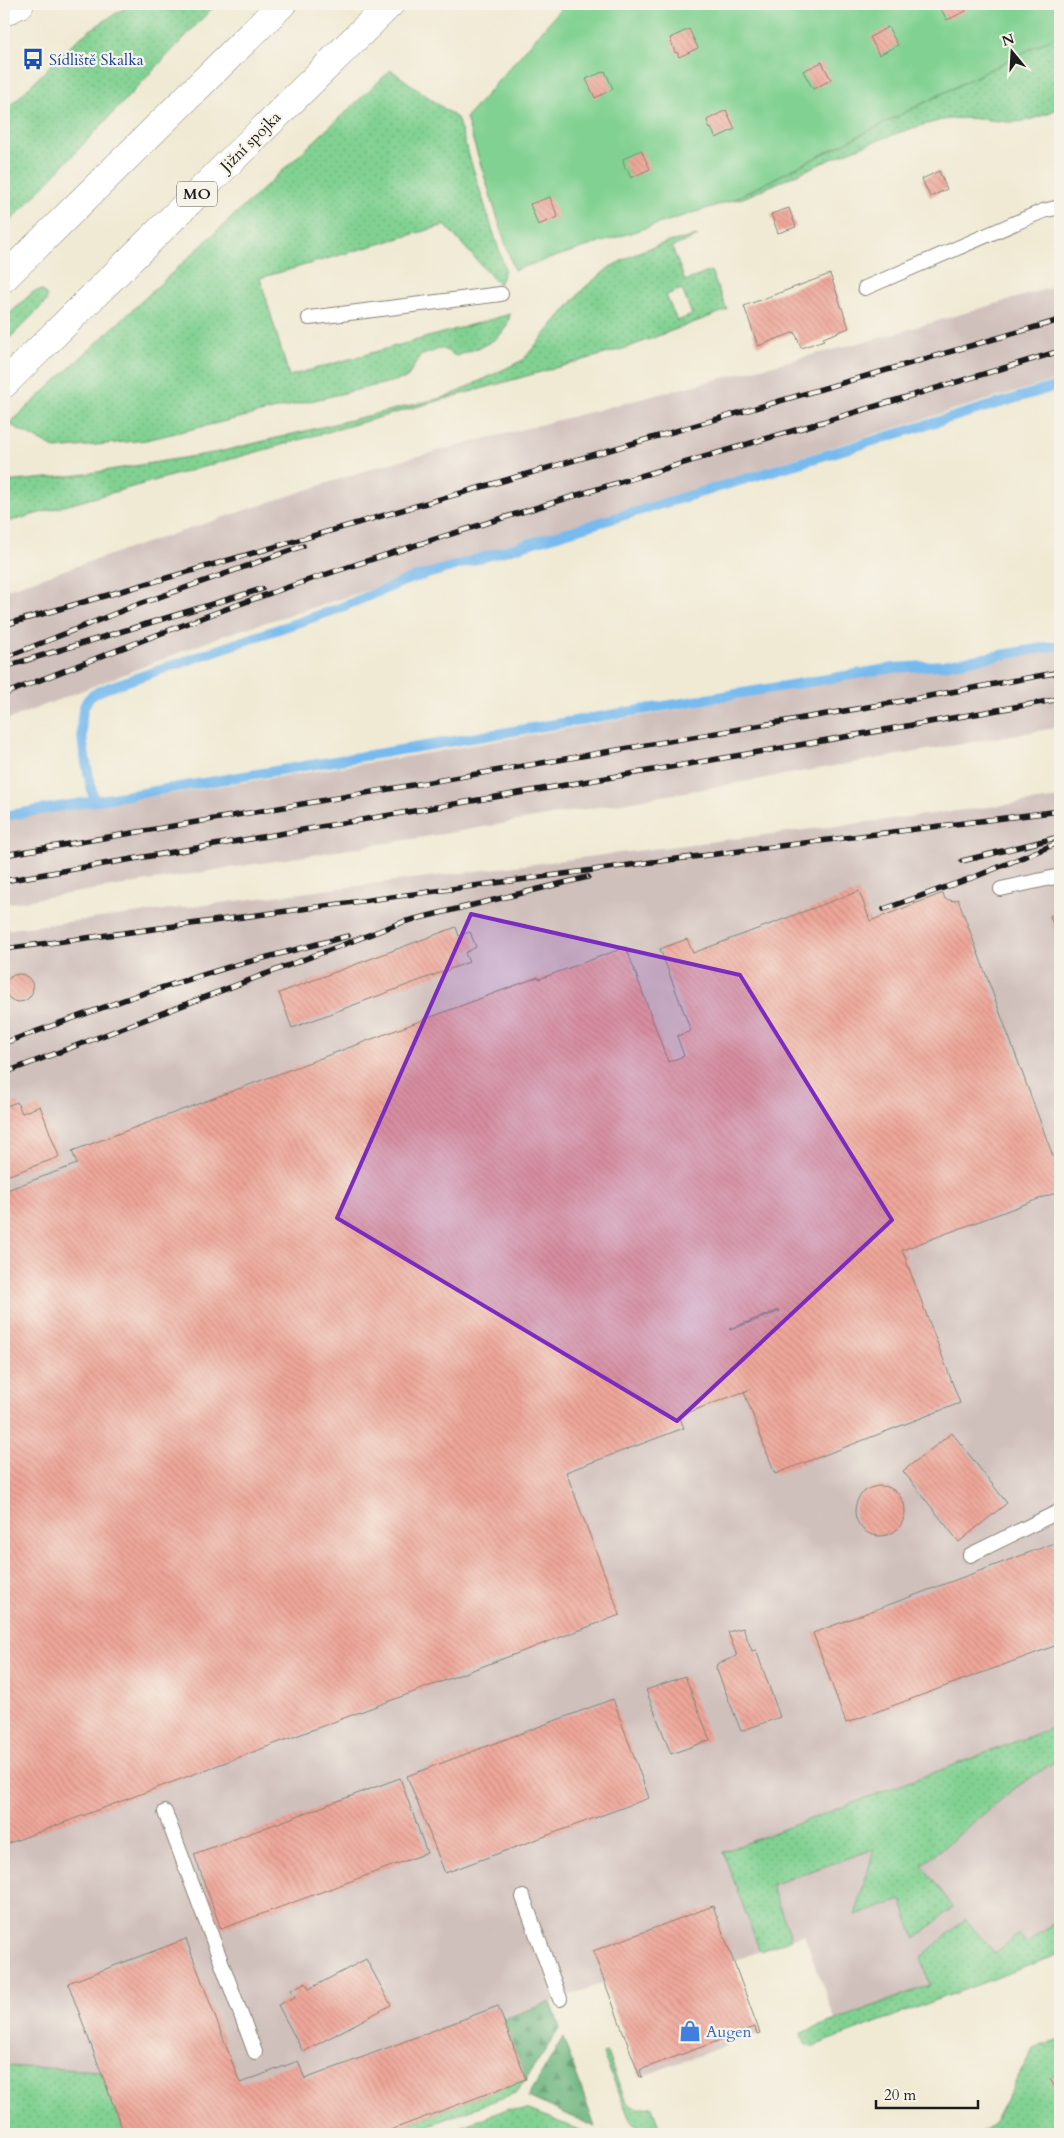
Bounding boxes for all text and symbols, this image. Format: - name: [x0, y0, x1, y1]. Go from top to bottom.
- north arrow: [986, 28, 1036, 78]
- text: N: [999, 29, 1017, 51]
- bus stop icon: Sídliště Skalka: [20, 46, 46, 72]
- place label: Sídliště Skalka: [49, 49, 144, 71]
- street label: Jižní spojka: [214, 106, 286, 178]
- road number: MO: [177, 182, 217, 206]
- shop icon: Augen: [677, 2018, 703, 2044]
- place label: Augen: [706, 2021, 752, 2043]
- scale bar: [876, 2078, 979, 2110]
- text: 20 m: [884, 2085, 916, 2105]

